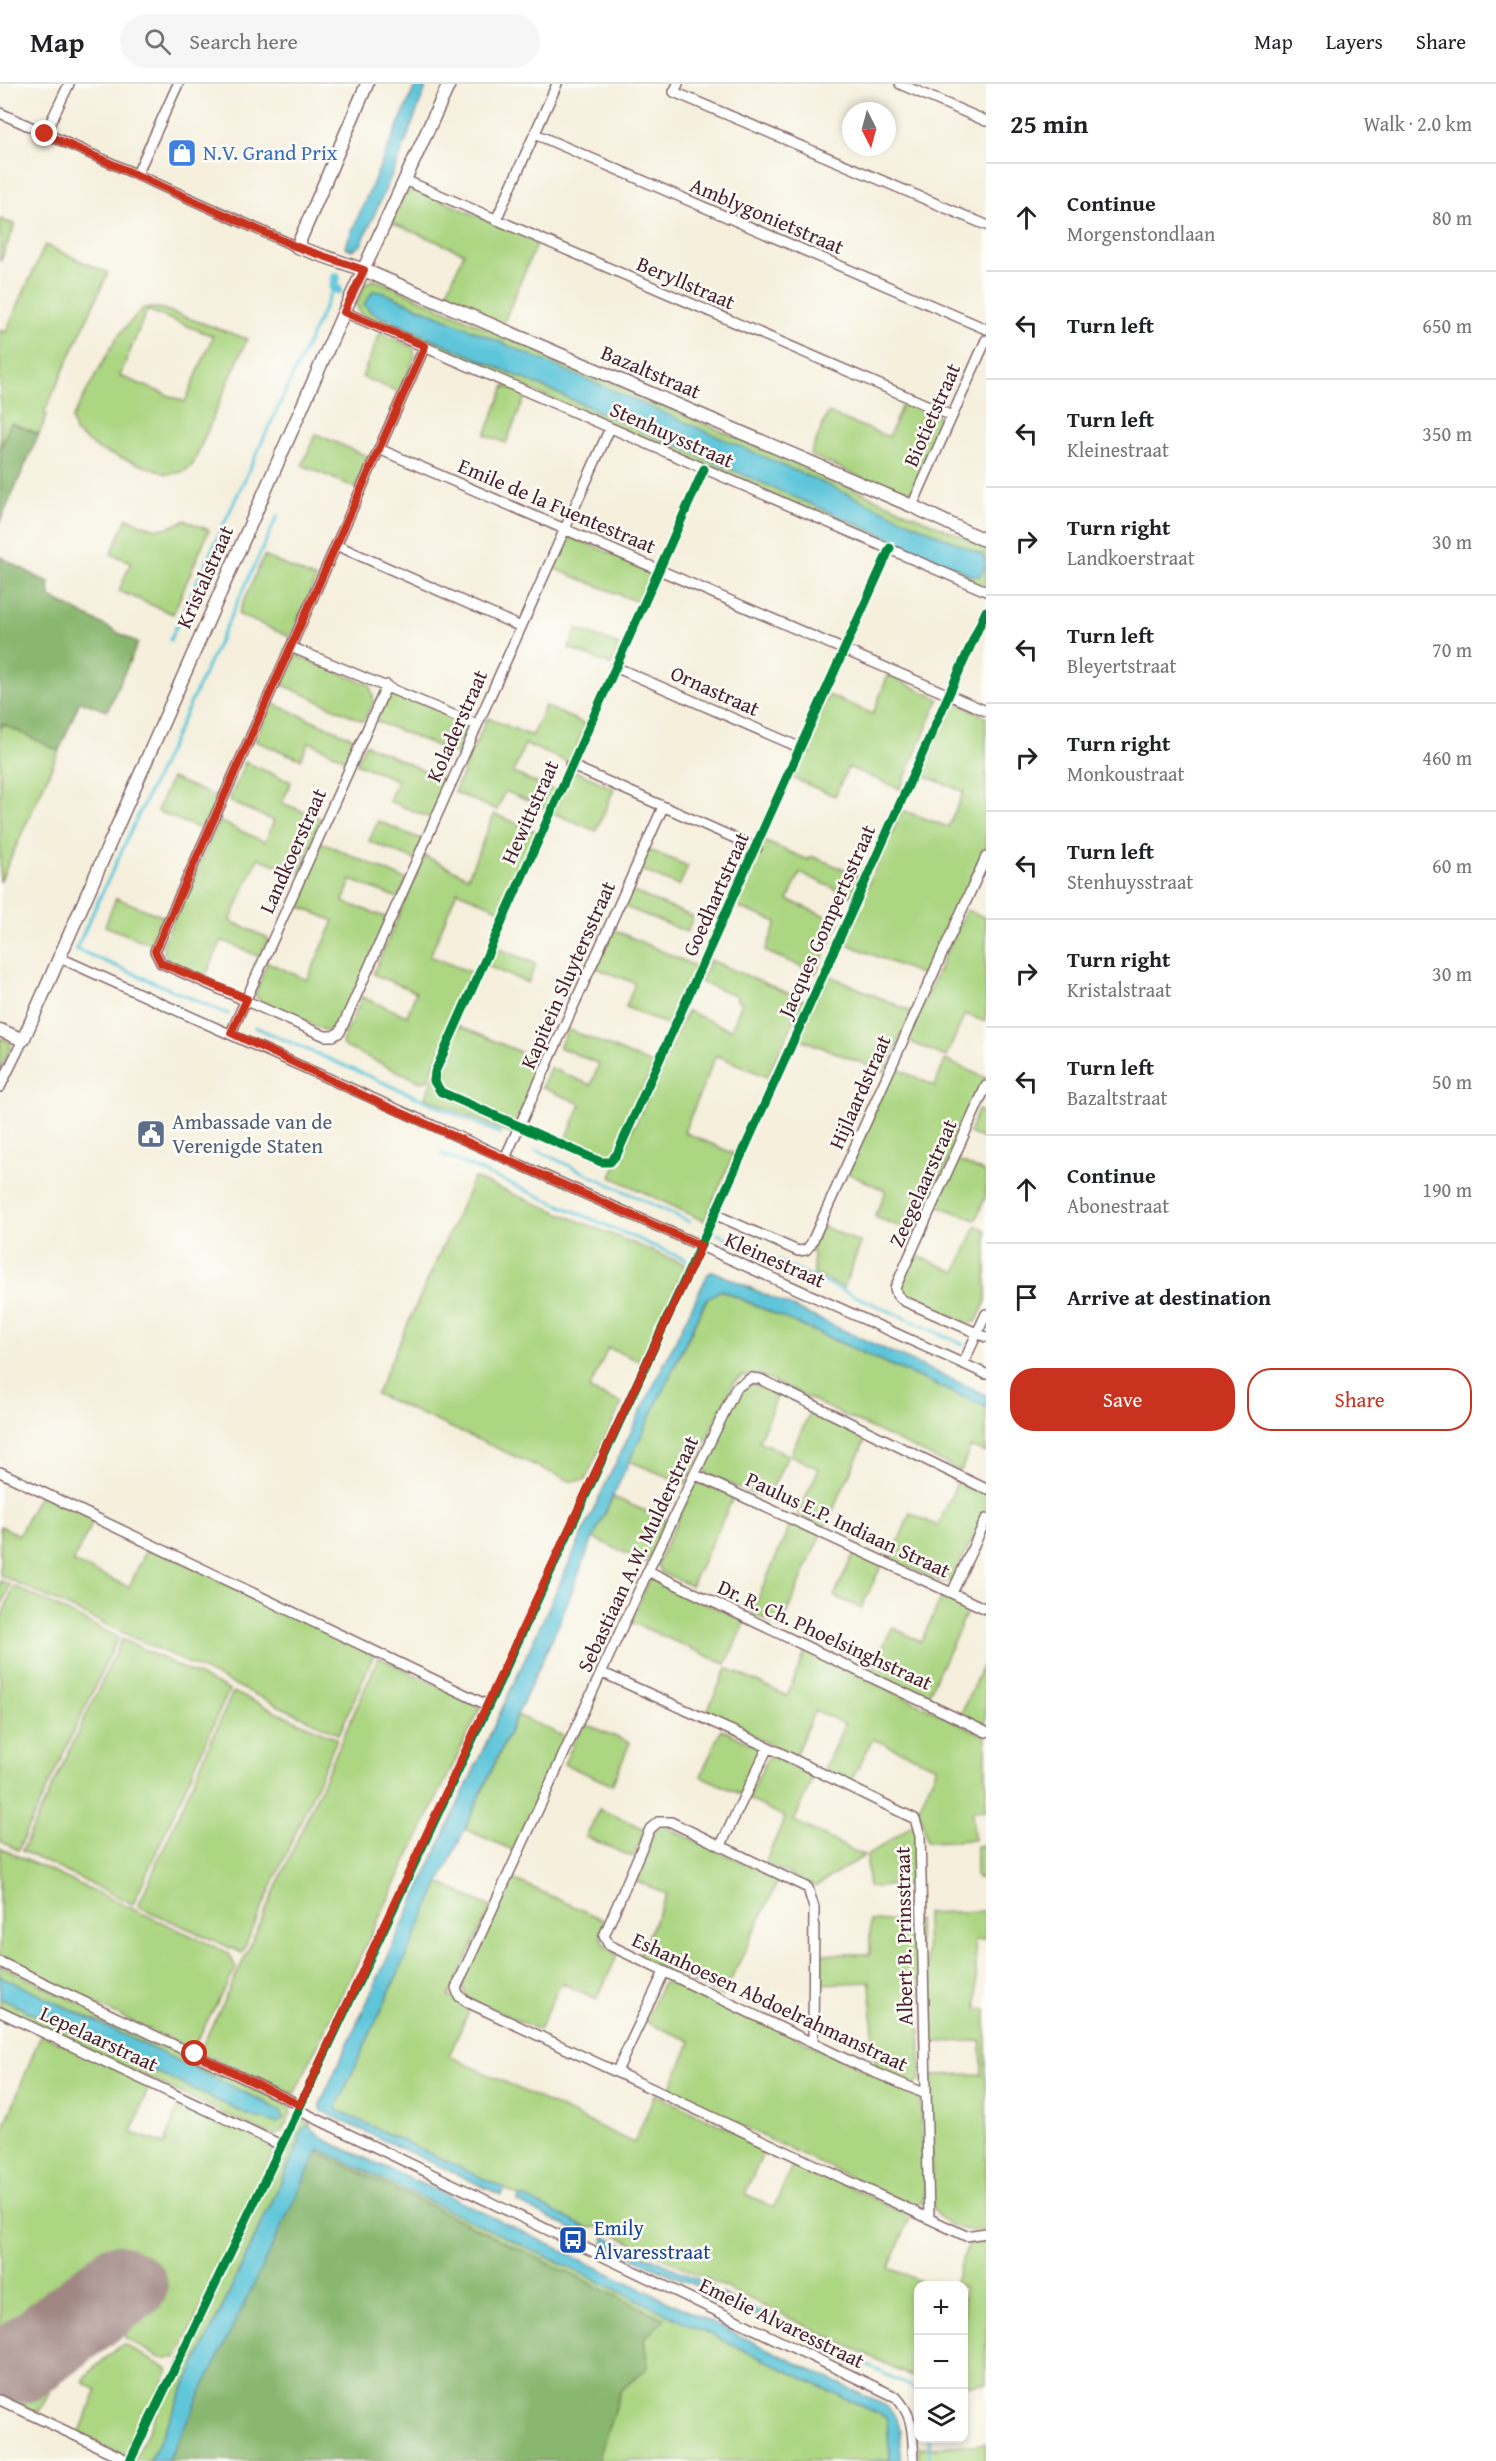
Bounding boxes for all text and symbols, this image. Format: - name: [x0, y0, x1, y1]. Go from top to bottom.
- search box: [120, 14, 540, 68]
- text: Map: [30, 21, 84, 62]
- icon: search: [141, 25, 174, 58]
- text: Search here: [189, 25, 298, 57]
- text: Map: [1254, 26, 1293, 57]
- text: Layers: [1326, 26, 1383, 57]
- text: Share: [1416, 26, 1466, 57]
- north arrow: [842, 102, 896, 156]
- text: 25 min: [1010, 104, 1088, 143]
- text: Walk · 2.0 km: [1363, 109, 1472, 138]
- route end: [31, 120, 57, 146]
- shop icon: N.V. Grand Prix: [166, 137, 198, 169]
- place label: N.V. Grand Prix: [203, 137, 338, 168]
- street label: Amblygonietstraat: [685, 169, 850, 262]
- text: Continue: [1067, 187, 1156, 219]
- icon: ahead: [1010, 201, 1043, 234]
- text: 80 m: [1432, 203, 1472, 232]
- text: Morgenstondlaan: [1067, 219, 1215, 248]
- street label: Beryllstraat: [632, 248, 741, 317]
- icon: left: [1010, 309, 1043, 342]
- text: Turn left: [1067, 309, 1154, 341]
- text: 650 m: [1422, 311, 1472, 340]
- street label: Bazaltstraat: [596, 337, 706, 407]
- street label: Biotietstraat: [895, 357, 968, 472]
- street label: Stenhuysstraat: [605, 393, 740, 476]
- text: Turn left: [1067, 403, 1154, 435]
- icon: left: [1010, 417, 1043, 450]
- text: 350 m: [1422, 419, 1472, 448]
- text: Kleinestraat: [1067, 435, 1169, 464]
- street label: Emile de la Fuentestraat: [453, 450, 661, 561]
- text: Turn right: [1067, 511, 1170, 543]
- street label: Kristalstraat: [168, 520, 241, 633]
- icon: right: [1010, 525, 1043, 558]
- text: 30 m: [1432, 527, 1472, 556]
- text: Landkoerstraat: [1067, 543, 1195, 572]
- text: Turn left: [1067, 619, 1154, 651]
- icon: left: [1010, 633, 1043, 666]
- text: 70 m: [1432, 635, 1472, 664]
- text: Bleyertstraat: [1067, 651, 1177, 680]
- street label: Ornastraat: [666, 657, 765, 724]
- street label: Koladerstraat: [418, 664, 495, 787]
- text: Turn right: [1067, 727, 1170, 759]
- icon: right: [1010, 741, 1043, 774]
- text: 460 m: [1422, 743, 1472, 772]
- street label: Hewittstraat: [493, 754, 566, 869]
- text: Monkoustraat: [1067, 759, 1185, 788]
- street label: Landkoerstraat: [251, 783, 334, 918]
- street label: Jacques Gompertsstraat: [769, 819, 883, 1025]
- street label: Goedhartstraat: [674, 826, 757, 961]
- text: Turn left: [1067, 835, 1154, 867]
- icon: left: [1010, 849, 1043, 882]
- text: 60 m: [1432, 851, 1472, 880]
- text: Stenhuysstraat: [1067, 867, 1193, 896]
- street label: Kapitein Sluytersstraat: [512, 875, 623, 1074]
- text: Turn right: [1067, 943, 1170, 975]
- icon: right: [1010, 957, 1043, 990]
- text: 30 m: [1432, 959, 1472, 988]
- text: Kristalstraat: [1067, 975, 1172, 1004]
- street label: Hijlaardstraat: [821, 1029, 899, 1154]
- text: Turn left: [1067, 1051, 1154, 1083]
- icon: left: [1010, 1065, 1043, 1098]
- text: 50 m: [1432, 1067, 1472, 1096]
- text: Bazaltstraat: [1067, 1083, 1168, 1112]
- place label: Ambassade van de Verenigde Staten: [172, 1106, 333, 1161]
- street label: Zeegelaarstraat: [881, 1113, 965, 1252]
- public building icon: Ambassade van de Verenigde Staten: [135, 1118, 167, 1150]
- text: Continue: [1067, 1159, 1156, 1191]
- icon: ahead: [1010, 1173, 1043, 1206]
- text: 190 m: [1422, 1175, 1472, 1204]
- text: Abonestraat: [1067, 1191, 1169, 1220]
- street label: Kleinestraat: [720, 1224, 831, 1296]
- icon: arrive: [1010, 1281, 1043, 1314]
- text: Arrive at destination: [1067, 1281, 1271, 1313]
- button: Save: [1010, 1368, 1235, 1431]
- button: Share: [1247, 1368, 1472, 1431]
- street label: Sebastiaan A.W. Mulderstraat: [569, 1430, 706, 1677]
- street label: Paulus E.P. Indiaan Straat: [741, 1463, 956, 1586]
- street label: Dr. R. Ch. Phoelsinghstraat: [713, 1571, 938, 1698]
- street label: Albert B. Prinsstraat: [886, 1846, 921, 2026]
- street label: Eshanhoesen Abdoelrahmanstraat: [627, 1924, 914, 2079]
- street label: Lepelaarstraat: [35, 1998, 164, 2080]
- route start: [181, 2040, 207, 2066]
- place label: Emily Alvaresstraat: [594, 2212, 711, 2267]
- bus stop icon: Emily Alvaresstraat: [557, 2224, 589, 2256]
- street label: Emelie Alvaresstraat: [694, 2269, 871, 2376]
- map controls: [914, 2281, 968, 2443]
- button: +: [914, 2281, 968, 2335]
- button: −: [914, 2335, 968, 2389]
- button: layers: [914, 2389, 968, 2443]

